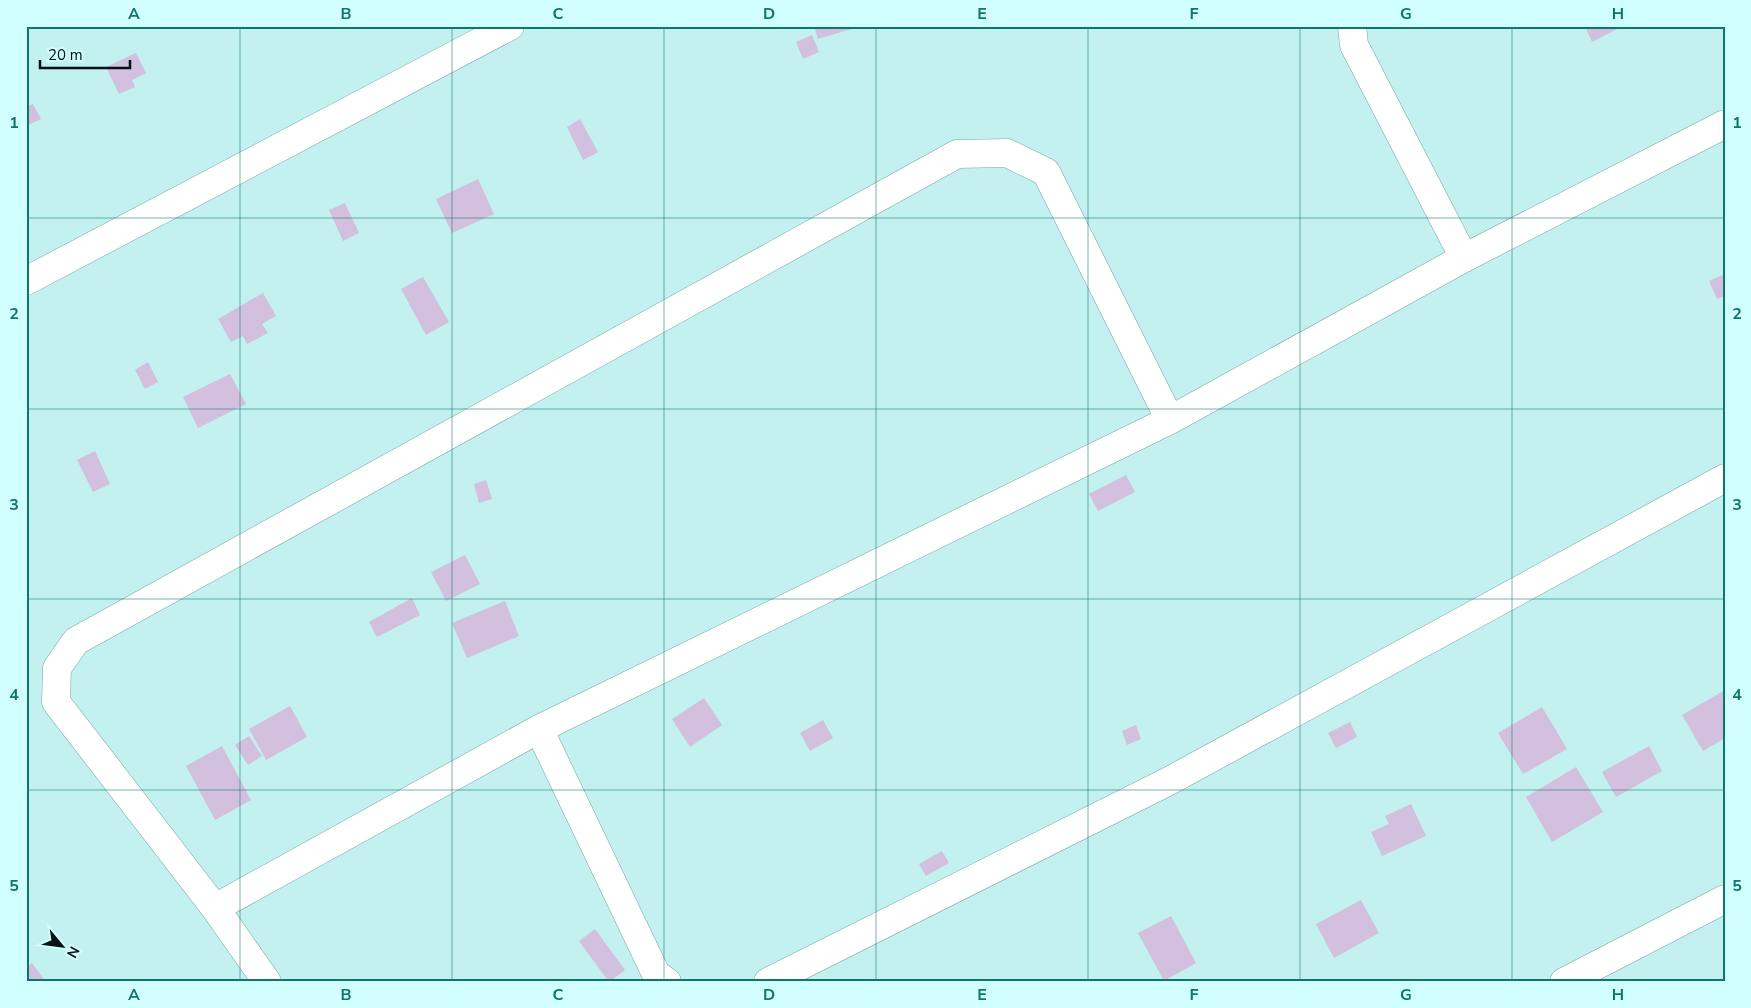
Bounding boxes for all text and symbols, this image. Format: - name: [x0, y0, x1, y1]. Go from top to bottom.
- text: A: [128, 3, 140, 25]
- text: B: [340, 3, 352, 25]
- text: C: [553, 3, 564, 25]
- text: D: [763, 3, 775, 25]
- text: E: [977, 3, 987, 25]
- text: F: [1190, 3, 1199, 25]
- text: G: [1400, 3, 1412, 25]
- text: H: [1612, 3, 1624, 25]
- scale bar: [40, 38, 130, 70]
- text: 20 m: [48, 45, 83, 65]
- text: 1: [9, 112, 19, 134]
- text: 1: [1732, 112, 1742, 134]
- text: 2: [9, 303, 19, 325]
- text: 2: [1732, 303, 1742, 325]
- text: 3: [9, 494, 19, 516]
- text: 3: [1732, 494, 1742, 516]
- text: 4: [9, 684, 19, 706]
- text: 4: [1732, 684, 1742, 706]
- text: 5: [9, 875, 19, 897]
- text: 5: [1732, 875, 1742, 897]
- north arrow: [38, 920, 88, 970]
- text: N: [62, 943, 84, 961]
- text: A: [128, 984, 140, 1006]
- text: B: [340, 984, 352, 1006]
- text: C: [553, 984, 564, 1006]
- text: D: [763, 984, 775, 1006]
- text: E: [977, 984, 987, 1006]
- text: F: [1190, 984, 1199, 1006]
- text: G: [1400, 984, 1412, 1006]
- text: H: [1612, 984, 1624, 1006]

